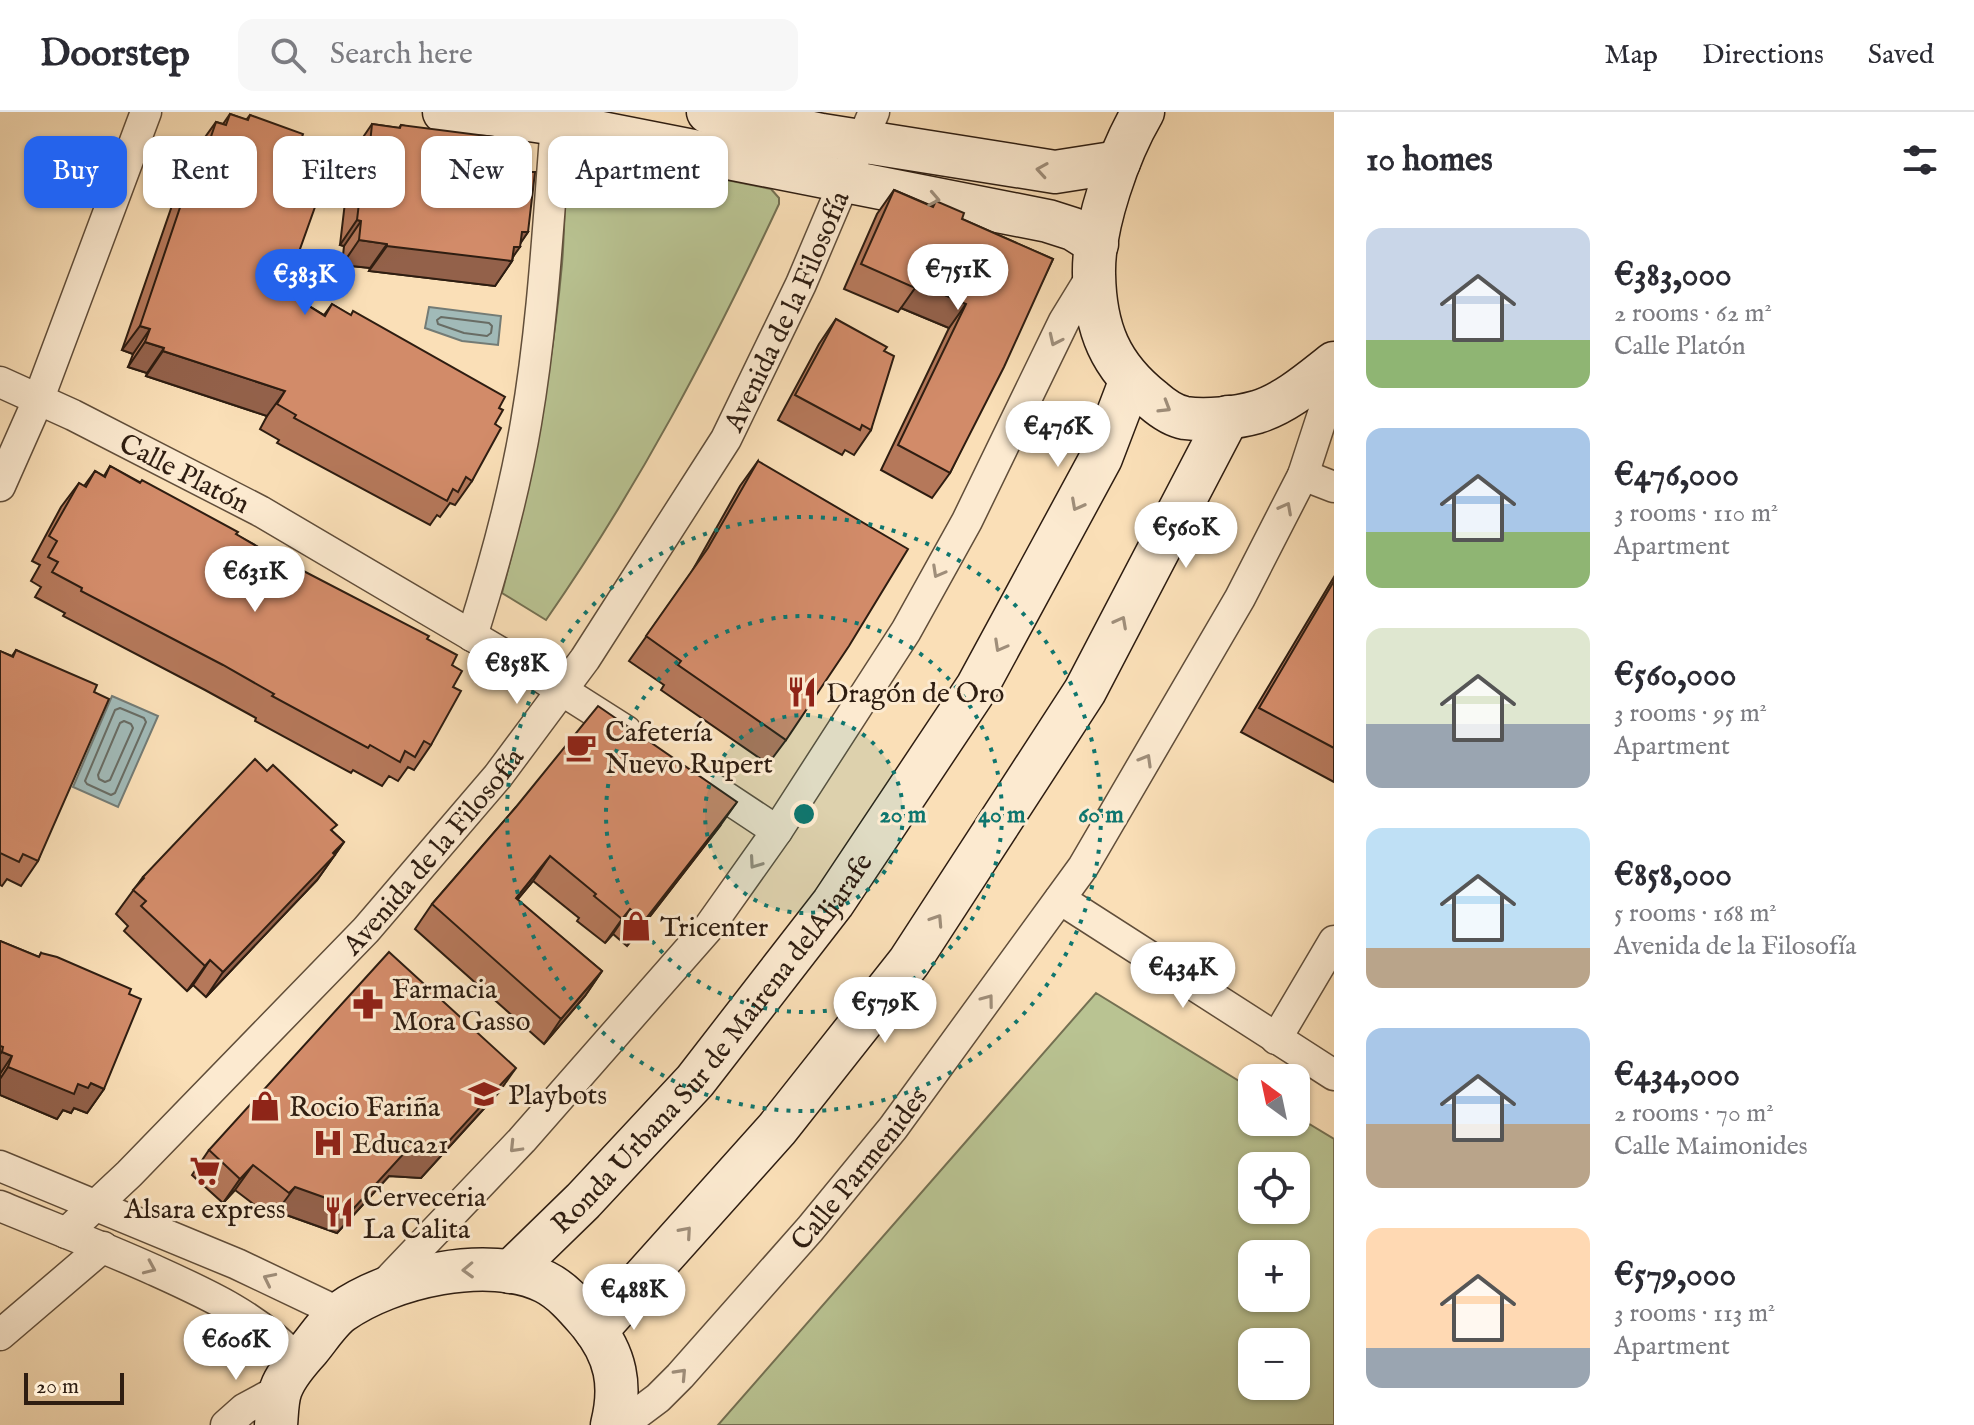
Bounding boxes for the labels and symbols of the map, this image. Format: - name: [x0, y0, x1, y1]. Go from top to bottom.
- one-way arrow: [1035, 162, 1049, 179]
- street label: Avenida de la Filosofía: [717, 185, 859, 439]
- one-way arrow: [927, 190, 940, 207]
- pin: €751K: [902, 244, 1014, 312]
- pin: €383K: [249, 249, 361, 317]
- one-way arrow: [1049, 332, 1065, 346]
- one-way arrow: [1156, 398, 1171, 413]
- pin: €476K: [1002, 401, 1114, 469]
- street label: Calle Platón: [113, 427, 255, 523]
- one-way arrow: [1071, 496, 1086, 511]
- pin: €560K: [1130, 502, 1242, 570]
- one-way arrow: [1276, 502, 1291, 517]
- pin: €631K: [199, 546, 311, 614]
- one-way arrow: [933, 564, 948, 579]
- one-way arrow: [1112, 616, 1127, 630]
- pin: €858K: [461, 638, 573, 706]
- one-way arrow: [994, 638, 1009, 653]
- restaurant icon: Dragón de Oro: [785, 675, 819, 709]
- place label: Dragón de Oro: [826, 677, 1004, 712]
- place label: Cafetería Nuevo Rupert: [605, 716, 773, 783]
- cafe icon: Cafetería Nuevo Rupert: [564, 730, 598, 764]
- street label: Avenida de la Filosofía: [336, 741, 533, 964]
- one-way arrow: [1136, 754, 1152, 769]
- centre of rings: [790, 800, 818, 828]
- text: 20 m: [880, 800, 927, 831]
- text: 40 m: [978, 800, 1026, 831]
- text: 60 m: [1078, 800, 1124, 831]
- street label: Ronda Urbana Sur de Mairena delAljarafe: [545, 847, 882, 1242]
- one-way arrow: [750, 854, 764, 869]
- shop icon: Tricenter: [619, 909, 653, 943]
- place label: Tricenter: [660, 911, 768, 946]
- one-way arrow: [927, 915, 942, 929]
- pin: €434K: [1127, 942, 1239, 1010]
- place label: Farmacia Mora Gasso: [392, 973, 531, 1040]
- pin: €579K: [829, 977, 941, 1045]
- pharmacy icon: Farmacia Mora Gasso: [351, 987, 385, 1021]
- one-way arrow: [978, 995, 992, 1009]
- north arrow: [1238, 1064, 1310, 1136]
- school or university icon: Playbots: [467, 1077, 501, 1111]
- place label: Playbots: [508, 1079, 607, 1114]
- street label: Calle Parmenides: [784, 1082, 937, 1259]
- shop icon: Rocio Fariña: [248, 1089, 282, 1123]
- place label: Rocio Fariña: [289, 1091, 441, 1126]
- hospital icon: Educa21: [311, 1126, 345, 1160]
- place label: Educa21: [352, 1128, 449, 1163]
- one-way arrow: [510, 1138, 525, 1152]
- supermarket icon: Alsara express: [188, 1154, 222, 1188]
- place label: Cerveceria La Calita: [363, 1181, 487, 1248]
- place label: Alsara express: [123, 1193, 286, 1228]
- restaurant icon: Cerveceria La Calita: [322, 1195, 356, 1229]
- one-way arrow: [677, 1226, 691, 1241]
- one-way arrow: [141, 1258, 156, 1274]
- one-way arrow: [461, 1262, 474, 1279]
- pin: €488K: [578, 1264, 690, 1332]
- one-way arrow: [263, 1273, 278, 1289]
- pin: €606K: [180, 1314, 292, 1382]
- scale bar: [24, 1369, 124, 1405]
- one-way arrow: [672, 1369, 686, 1384]

